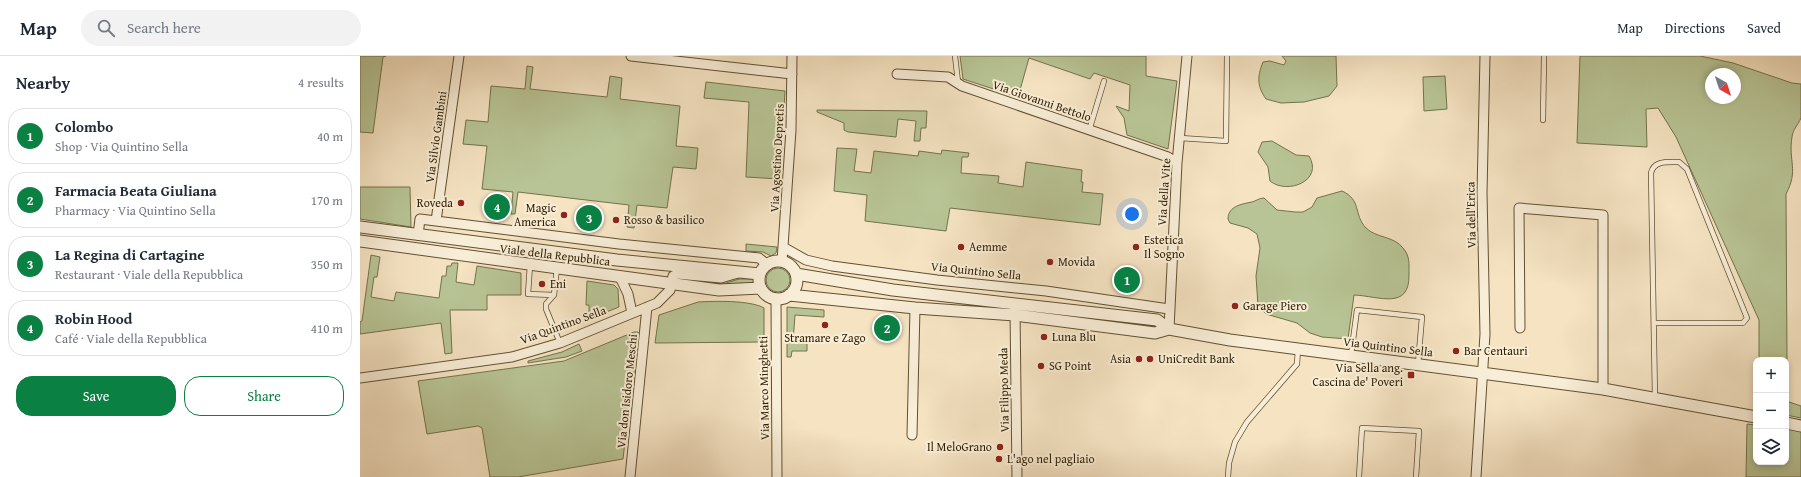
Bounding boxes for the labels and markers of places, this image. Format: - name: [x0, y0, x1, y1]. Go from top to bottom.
- pin: 4: [484, 192, 510, 222]
- place label: Roveda: [417, 194, 453, 211]
- marker: Roveda: [456, 198, 466, 208]
- place label: Magic America: [514, 199, 557, 230]
- pin: 3: [576, 203, 602, 233]
- marker: Magic America: [559, 210, 569, 220]
- place label: Rosso & basilico: [624, 211, 704, 228]
- marker: Rosso & basilico: [611, 215, 621, 225]
- place label: Estetica Il Sogno: [1144, 231, 1185, 262]
- place label: Aemme: [969, 238, 1008, 255]
- marker: Aemme: [956, 242, 966, 252]
- marker: Estetica Il Sogno: [1131, 242, 1141, 252]
- place label: Movida: [1058, 253, 1095, 270]
- marker: Movida: [1045, 257, 1055, 267]
- pin: 1: [1114, 265, 1140, 295]
- place label: Eni: [550, 275, 567, 292]
- marker: Eni: [537, 279, 547, 289]
- place label: Garage Piero: [1243, 297, 1307, 314]
- marker: Garage Piero: [1230, 301, 1240, 311]
- pin: 2: [874, 313, 900, 343]
- marker: Stramare e Zago: [820, 320, 830, 330]
- place label: Luna Blu: [1052, 328, 1097, 345]
- place label: Stramare e Zago: [784, 329, 866, 346]
- marker: Luna Blu: [1039, 332, 1049, 342]
- place label: Bar Centauri: [1464, 342, 1528, 359]
- marker: Bar Centauri: [1451, 346, 1461, 356]
- place label: Asia: [1110, 350, 1131, 367]
- place label: UniCredit Bank: [1158, 350, 1236, 367]
- marker: Asia: [1134, 354, 1144, 364]
- marker: UniCredit Bank: [1145, 354, 1155, 364]
- place label: SG Point: [1049, 357, 1092, 374]
- place label: Via Sella ang. Cascina de' Poveri: [1313, 359, 1404, 390]
- marker: SG Point: [1036, 361, 1046, 371]
- marker: Via Sella ang. Cascina de' Poveri: [1406, 370, 1416, 380]
- place label: Il MeloGrano: [927, 438, 992, 455]
- marker: Il MeloGrano: [995, 442, 1005, 452]
- place label: L'ago nel pagliaio: [1007, 450, 1095, 467]
- marker: L'ago nel pagliaio: [994, 454, 1004, 464]

